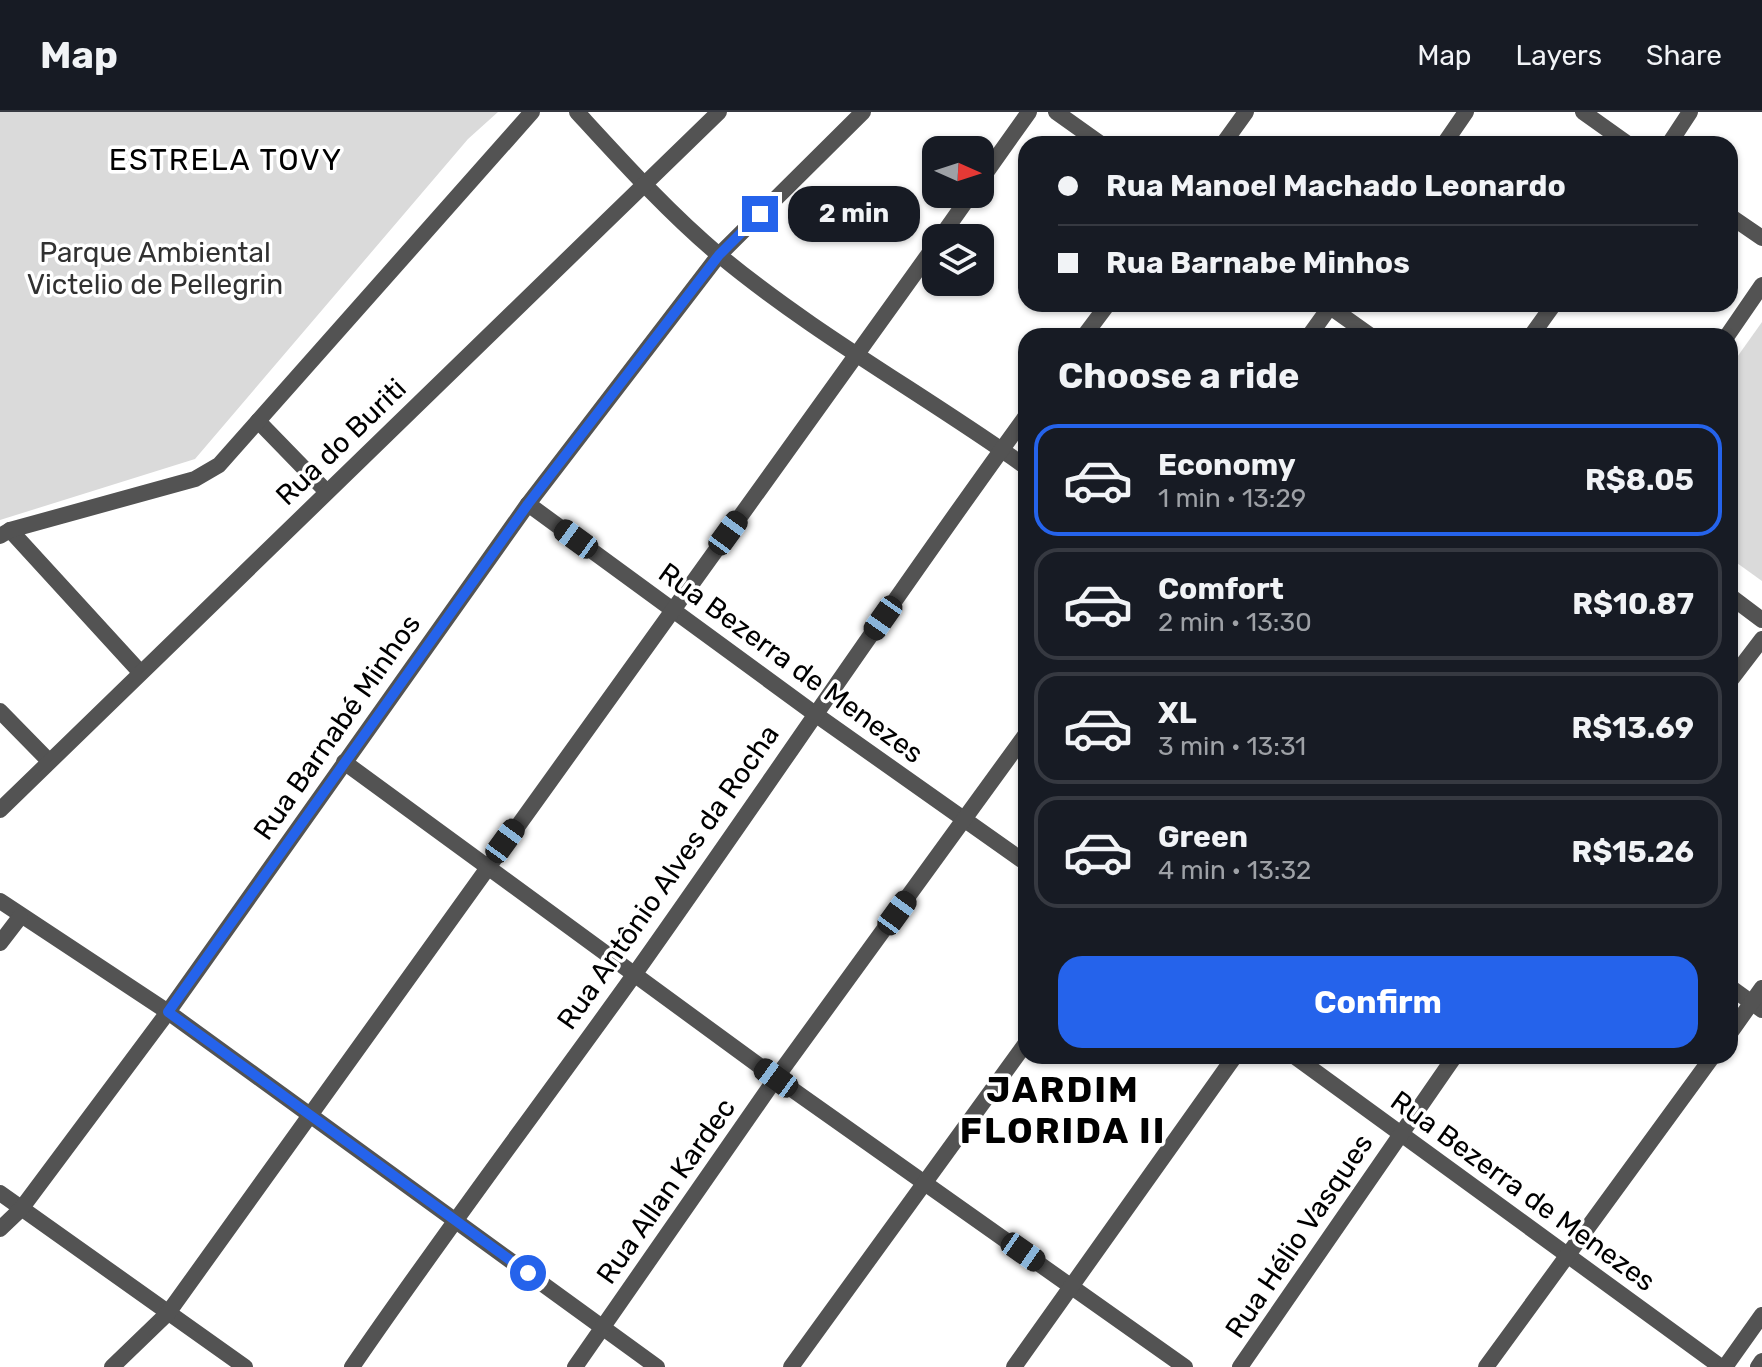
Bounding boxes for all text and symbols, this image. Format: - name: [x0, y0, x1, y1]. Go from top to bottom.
- text: Map: [40, 32, 118, 78]
- text: Map: [1417, 39, 1472, 72]
- text: Layers: [1516, 39, 1602, 72]
- text: Share: [1646, 39, 1722, 72]
- north arrow: [922, 136, 994, 208]
- map controls: [922, 136, 994, 296]
- district label: ESTRELA TOVY: [109, 142, 343, 178]
- text: Rua Manoel Machado Leonardo: [1106, 168, 1566, 204]
- callout: 2 min: [788, 186, 920, 242]
- route end: [742, 196, 778, 232]
- text: 2 min: [819, 198, 889, 229]
- button: layers: [922, 224, 994, 296]
- park label: Parque Ambiental Victelio de Pellegrin: [27, 236, 283, 301]
- text: Rua Barnabe Minhos: [1106, 245, 1410, 281]
- text: Choose a ride: [1058, 354, 1299, 397]
- street label: Rua do Buriti: [269, 372, 413, 512]
- icon: car: [1062, 444, 1134, 516]
- text: Economy: [1158, 447, 1296, 483]
- text: R$8.05: [1585, 462, 1694, 498]
- text: 1 min · 13:29: [1158, 483, 1306, 514]
- car: [704, 507, 752, 559]
- car: [550, 515, 602, 563]
- street label: Rua Bezerra de Menezes: [652, 556, 930, 770]
- icon: car: [1062, 568, 1134, 640]
- text: Comfort: [1158, 571, 1284, 607]
- text: R$10.87: [1572, 586, 1694, 622]
- car: [859, 591, 907, 645]
- text: 2 min · 13:30: [1158, 607, 1312, 638]
- street label: Rua Barnabé Minhos: [247, 608, 427, 846]
- icon: car: [1062, 692, 1134, 764]
- text: XL: [1158, 695, 1197, 731]
- text: R$13.69: [1571, 710, 1694, 746]
- street label: Rua Antônio Alves da Rocha: [550, 719, 786, 1035]
- text: 3 min · 13:31: [1158, 731, 1306, 762]
- car: [481, 815, 529, 867]
- icon: car: [1062, 816, 1134, 888]
- text: Green: [1158, 819, 1248, 855]
- text: R$15.26: [1572, 834, 1694, 870]
- text: 4 min · 13:32: [1158, 855, 1311, 886]
- car: [873, 887, 921, 939]
- button: Confirm: [1058, 956, 1698, 1048]
- car: [750, 1054, 802, 1102]
- district label: JARDIM FLORIDA II: [960, 1068, 1166, 1152]
- street label: Rua Bezerra de Menezes: [1384, 1084, 1662, 1298]
- street label: Rua Allan Kardec: [590, 1092, 742, 1290]
- street label: Rua Hélio Vasques: [1219, 1128, 1379, 1344]
- car: [996, 1228, 1050, 1276]
- route start: [510, 1255, 546, 1291]

